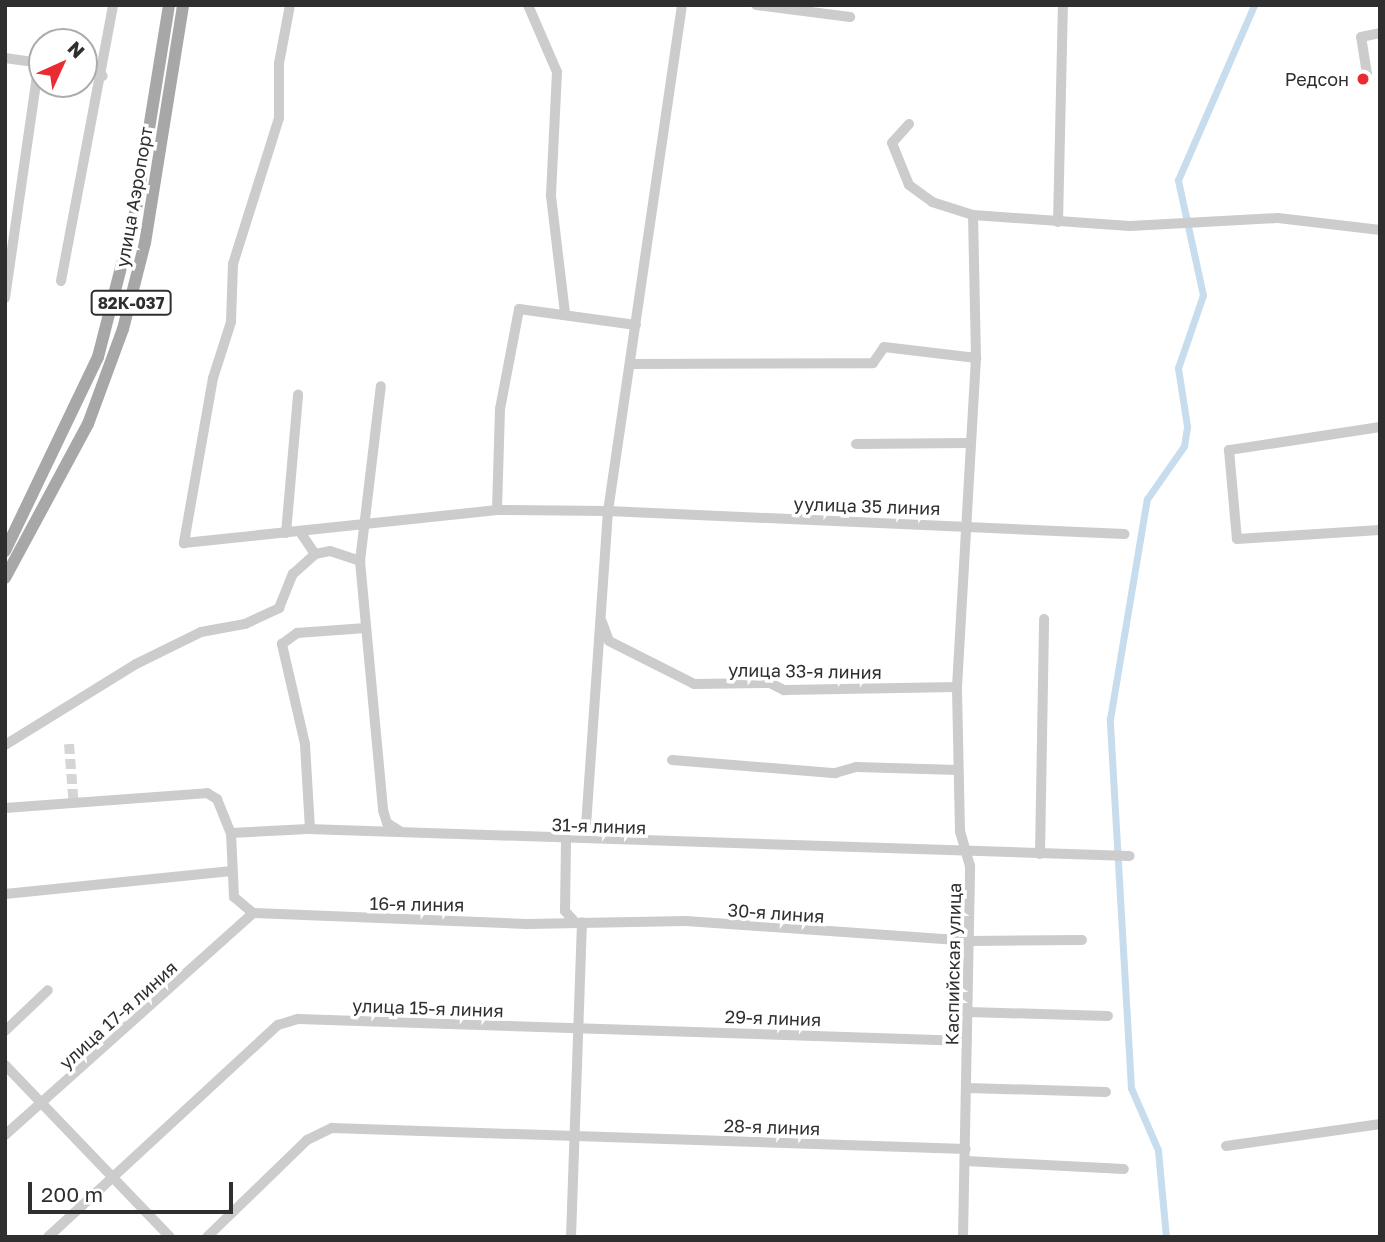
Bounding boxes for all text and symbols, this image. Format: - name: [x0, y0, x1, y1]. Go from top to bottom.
- north arrow: [28, 28, 98, 98]
- text: N: [64, 36, 90, 62]
- place label: Редсон: [1285, 68, 1349, 90]
- marker: Редсон: [1355, 71, 1371, 87]
- street label: улица Аэропорт: [111, 125, 157, 269]
- road number: 82К-037: [89, 290, 173, 316]
- street label: уулица 35 линия: [793, 493, 941, 519]
- street label: улица 33-я линия: [728, 659, 882, 683]
- street label: 31-я линия: [551, 814, 647, 838]
- street label: Каспийская улица: [941, 882, 965, 1046]
- street label: 16-я линия: [369, 892, 465, 916]
- street label: 30-я линия: [727, 899, 825, 927]
- street label: улица 17-я линия: [55, 957, 181, 1073]
- street label: улица 15-я линия: [352, 995, 504, 1021]
- street label: 29-я линия: [724, 1006, 822, 1030]
- street label: 28-я линия: [723, 1115, 821, 1139]
- scale bar: [32, 1168, 236, 1212]
- text: 200 m: [41, 1181, 103, 1207]

